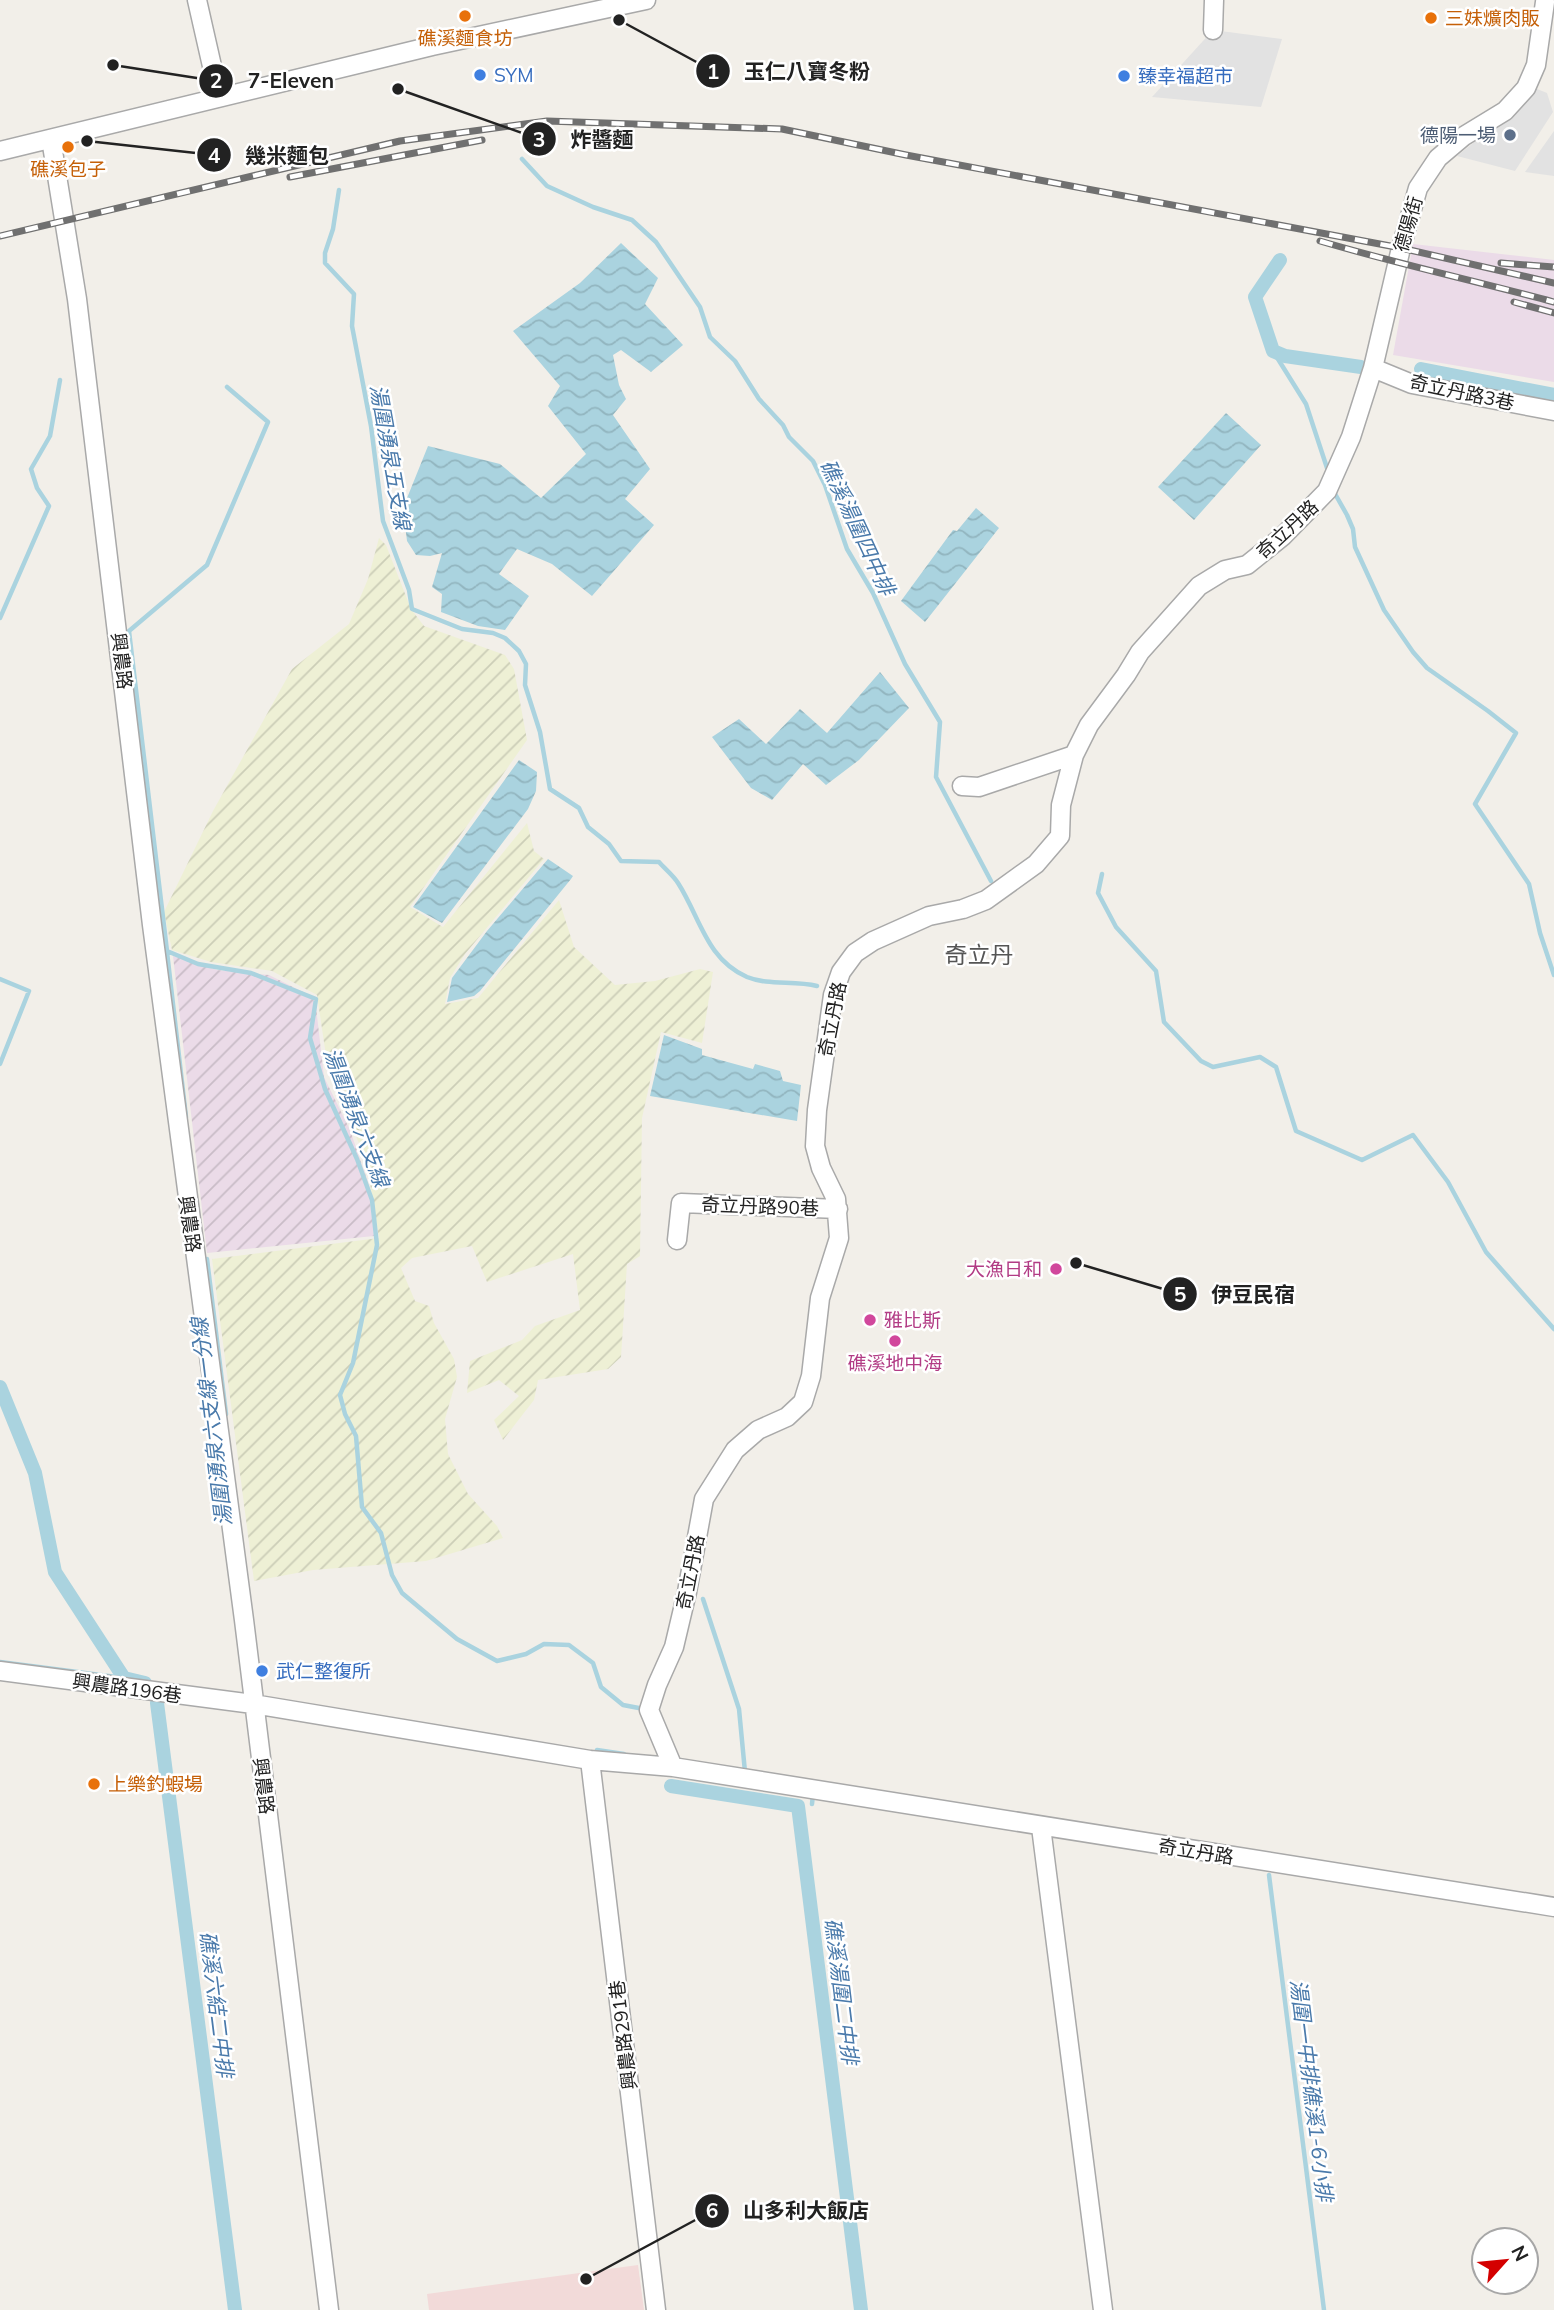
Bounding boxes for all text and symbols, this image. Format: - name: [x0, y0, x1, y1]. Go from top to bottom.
- place label: 三妹爌肉販: [1445, 6, 1540, 30]
- marker: 礁溪麵食坊: [457, 8, 473, 24]
- marker: 三妹爌肉販: [1423, 10, 1439, 26]
- place label: 礁溪麵食坊: [417, 26, 513, 50]
- callout: 玉仁八寶冬粉: [695, 50, 884, 92]
- text: 1: [707, 58, 719, 84]
- text: 玉仁八寶冬粉: [744, 58, 870, 84]
- callout: 7-Eleven: [199, 60, 348, 102]
- place label: SYM: [494, 63, 534, 87]
- place label: 臻幸福超市: [1138, 64, 1233, 88]
- text: 2: [210, 67, 222, 93]
- text: 7-Eleven: [248, 67, 334, 93]
- marker: SYM: [472, 67, 488, 83]
- marker: 臻幸福超市: [1116, 68, 1132, 84]
- callout: 炸醬麵: [521, 118, 647, 160]
- place label: 德陽一場: [1420, 123, 1496, 147]
- text: 3: [533, 126, 545, 152]
- text: 炸醬麵: [571, 126, 634, 152]
- marker: 德陽一場: [1502, 127, 1518, 143]
- callout: 幾米麵包: [196, 134, 343, 176]
- marker: 礁溪包子: [60, 139, 76, 155]
- text: 4: [208, 142, 221, 168]
- text: 幾米麵包: [245, 142, 329, 168]
- place label: 礁溪包子: [30, 157, 106, 181]
- street label: 德陽街: [1389, 193, 1427, 255]
- street label: 奇立丹路3巷: [1407, 369, 1517, 415]
- water label: 湯圍湧泉五支線: [365, 382, 417, 534]
- water label: 礁溪湯圍四中排: [815, 455, 902, 602]
- street label: 奇立丹路: [1251, 494, 1323, 564]
- street label: 興農路: [107, 631, 137, 691]
- district label: 奇立丹: [945, 940, 1014, 969]
- street label: 奇立丹路: [813, 979, 851, 1059]
- water label: 湯圍湧泉六支線: [319, 1044, 396, 1192]
- street label: 奇立丹路90巷: [701, 1192, 819, 1220]
- street label: 興農路: [174, 1194, 206, 1254]
- place label: 大漁日和: [966, 1257, 1042, 1281]
- marker: 大漁日和: [1048, 1261, 1064, 1277]
- callout: 伊豆民宿: [1162, 1273, 1309, 1315]
- text: 5: [1174, 1281, 1186, 1307]
- text: 伊豆民宿: [1211, 1281, 1295, 1307]
- place label: 雅比斯: [884, 1308, 941, 1332]
- marker: 雅比斯: [862, 1312, 878, 1328]
- water label: 湯圍湧泉六支線一分線: [185, 1314, 237, 1528]
- marker: 礁溪地中海: [887, 1333, 903, 1349]
- place label: 礁溪地中海: [847, 1351, 943, 1375]
- street label: 奇立丹路: [671, 1532, 709, 1612]
- place label: 武仁整復所: [276, 1659, 371, 1683]
- marker: 武仁整復所: [254, 1663, 270, 1679]
- street label: 興農路196巷: [71, 1668, 183, 1708]
- street label: 興農路: [249, 1756, 279, 1816]
- place label: 上樂釣蝦場: [108, 1772, 203, 1796]
- marker: 上樂釣蝦場: [86, 1776, 102, 1792]
- street label: 奇立丹路: [1157, 1833, 1235, 1869]
- water label: 礁溪湯圍二中排: [820, 1916, 864, 2069]
- water label: 礁溪六結二中排: [195, 1929, 239, 2082]
- water label: 湯圍一中排礁溪1-6小排: [1285, 1978, 1339, 2205]
- street label: 興農路291巷: [604, 1979, 642, 2091]
- callout: 山多利大飯店: [694, 2190, 883, 2232]
- text: 6: [706, 2197, 718, 2223]
- text: 山多利大飯店: [743, 2197, 869, 2223]
- north arrow: [1470, 2226, 1540, 2296]
- text: N: [1506, 2241, 1534, 2265]

